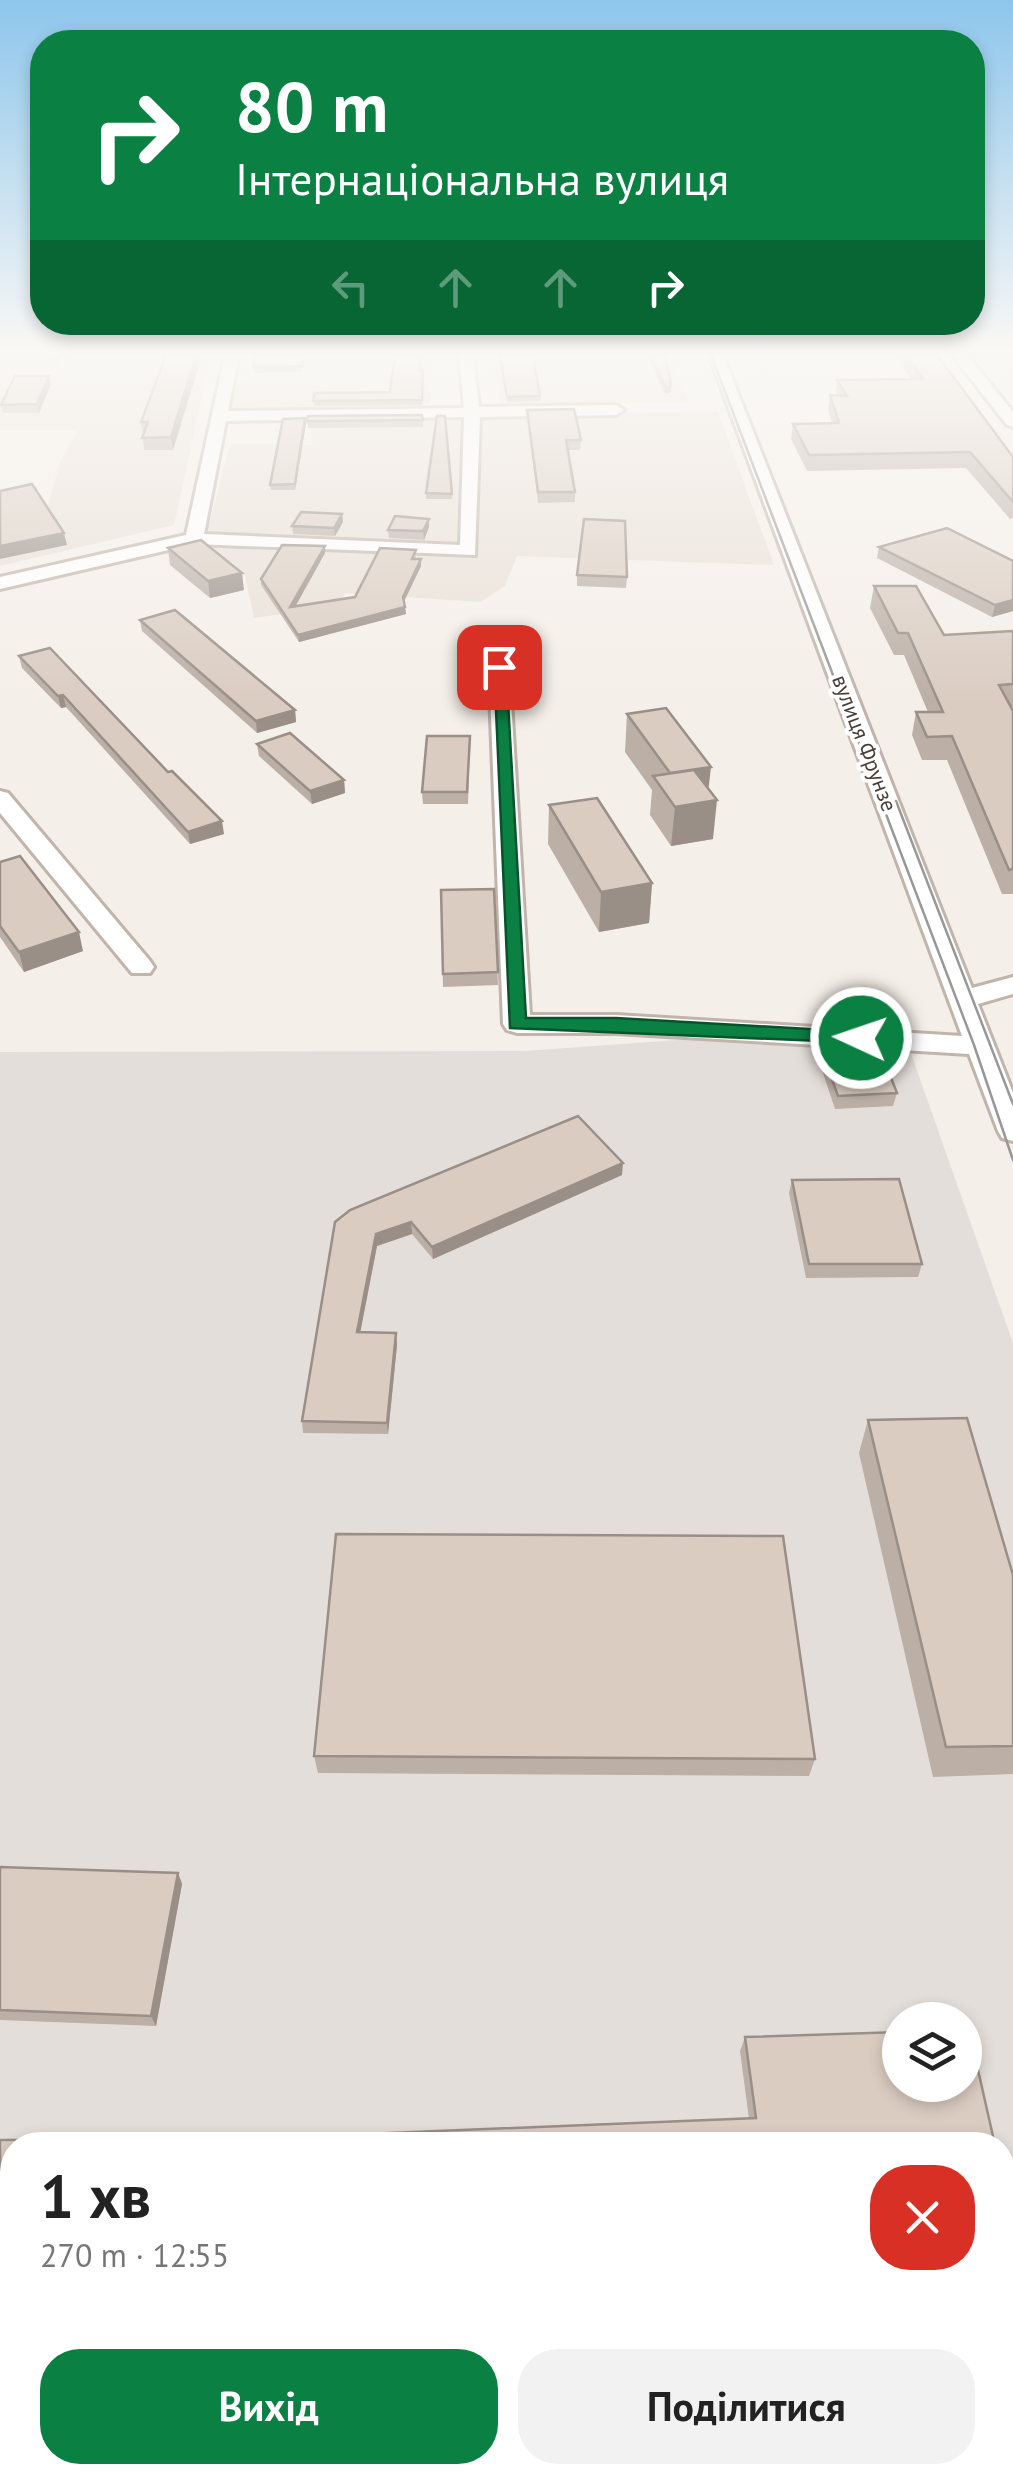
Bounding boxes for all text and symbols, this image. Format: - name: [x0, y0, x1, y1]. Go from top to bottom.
- text: 80 m: [235, 61, 388, 151]
- icon: right: [70, 70, 200, 200]
- text: Інтернаціональна вулиця: [235, 149, 729, 207]
- icon: left: [323, 260, 378, 315]
- icon: ahead: [428, 260, 483, 315]
- icon: ahead: [533, 260, 588, 315]
- icon: right: [638, 260, 693, 315]
- pin: [457, 625, 542, 710]
- icon: arrive: [472, 640, 527, 695]
- street label: вулиця Фрунзе: [826, 671, 904, 815]
- position arrow: [809, 986, 913, 1090]
- map controls: [882, 2002, 982, 2102]
- button: layers: [882, 2002, 982, 2102]
- text: 1 хв: [40, 2157, 151, 2235]
- button: close: [870, 2165, 975, 2270]
- text: 270 m · 12:55: [40, 2234, 229, 2276]
- button: Вихід: [40, 2349, 498, 2464]
- button: Поділитися: [518, 2349, 975, 2464]

